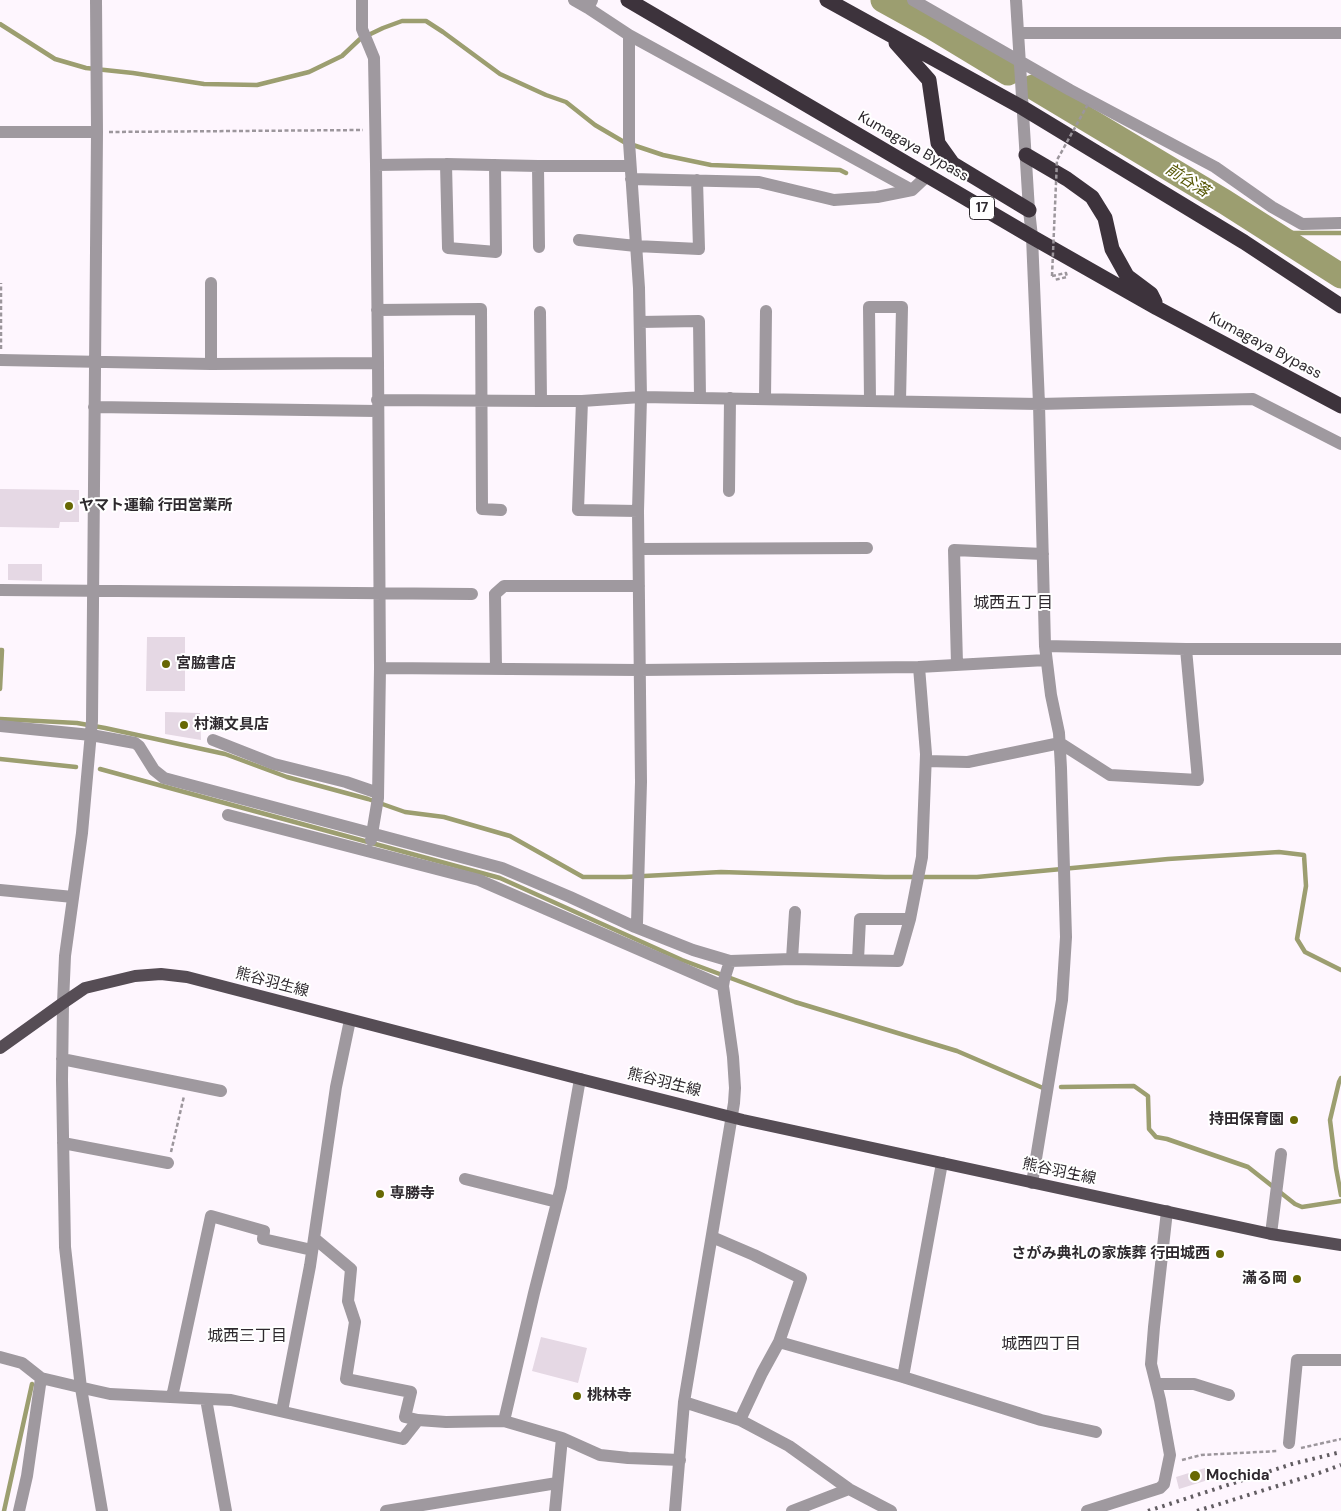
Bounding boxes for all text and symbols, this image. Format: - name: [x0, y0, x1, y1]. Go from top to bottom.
- street label: Kumagaya Bypass: [854, 108, 972, 186]
- water label: 前谷落: [1162, 160, 1212, 202]
- road number: 17: [970, 197, 994, 220]
- street label: Kumagaya Bypass: [1206, 309, 1324, 383]
- place label: ヤマト運輸 行田営業所: [79, 497, 233, 515]
- marker: ヤマト運輸 行田営業所: [63, 500, 75, 512]
- district label: 城西五丁目: [973, 594, 1053, 614]
- place label: 宮脇書店: [176, 655, 236, 673]
- marker: 宮脇書店: [160, 658, 172, 670]
- place label: 村瀬文具店: [194, 716, 269, 734]
- marker: 村瀬文具店: [178, 719, 190, 731]
- street label: 熊谷羽生線: [233, 965, 311, 1001]
- street label: 熊谷羽生線: [625, 1065, 703, 1101]
- place label: 持田保育園: [1209, 1111, 1284, 1129]
- marker: 持田保育園: [1288, 1114, 1300, 1126]
- street label: 熊谷羽生線: [1020, 1155, 1098, 1189]
- place label: 専勝寺: [390, 1185, 435, 1203]
- marker: 専勝寺: [374, 1188, 386, 1200]
- place label: さがみ典礼の家族葬 行田城西: [1011, 1245, 1210, 1263]
- marker: さがみ典礼の家族葬 行田城西: [1214, 1248, 1226, 1260]
- place label: 滿る岡: [1242, 1270, 1287, 1288]
- marker: 滿る岡: [1291, 1273, 1303, 1285]
- district label: 城西三丁目: [207, 1327, 287, 1347]
- district label: 城西四丁目: [1001, 1335, 1081, 1355]
- place label: 桃林寺: [587, 1387, 632, 1405]
- marker: 桃林寺: [571, 1390, 583, 1402]
- place label: Mochida: [1206, 1467, 1270, 1485]
- marker: Mochida: [1188, 1469, 1202, 1483]

